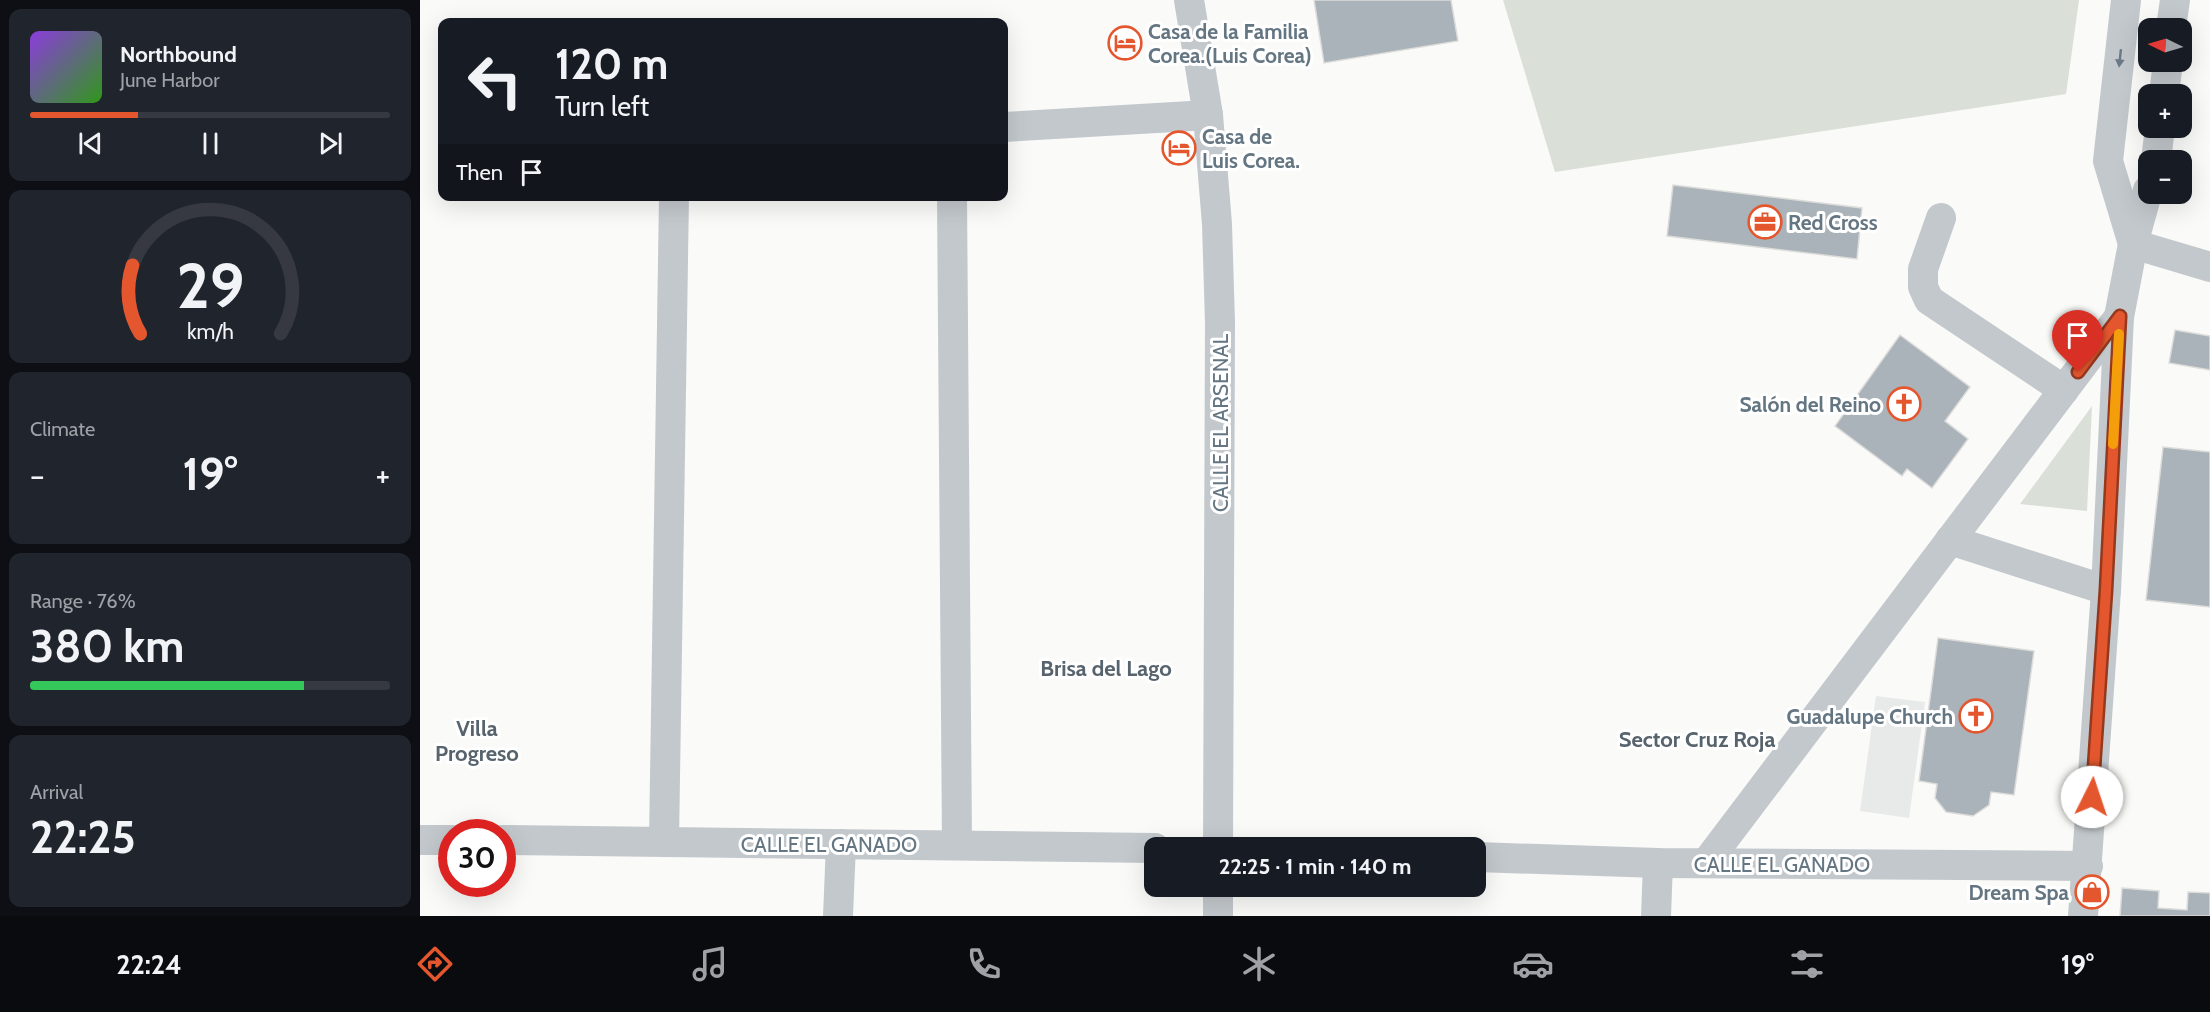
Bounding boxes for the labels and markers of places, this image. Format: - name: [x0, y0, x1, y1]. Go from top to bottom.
- place label: Casa de la Familia Corea.(Luis Corea): [1148, 19, 1312, 68]
- hotel icon: Casa de la Familia Corea.(Luis Corea): [1107, 25, 1143, 61]
- place label: Casa de Luis Corea.: [1202, 124, 1300, 173]
- hotel icon: Casa de Luis Corea.: [1161, 130, 1197, 166]
- office icon: Red Cross: [1747, 204, 1783, 240]
- place label: Red Cross: [1788, 210, 1878, 235]
- pin: [2052, 310, 2103, 372]
- church icon: Salón del Reino: [1886, 386, 1922, 422]
- place label: Salón del Reino: [1739, 392, 1881, 417]
- church icon: Guadalupe Church: [1958, 698, 1994, 734]
- place label: Guadalupe Church: [1786, 704, 1953, 729]
- shop icon: Dream Spa: [2074, 874, 2110, 910]
- place label: Dream Spa: [1969, 880, 2070, 905]

